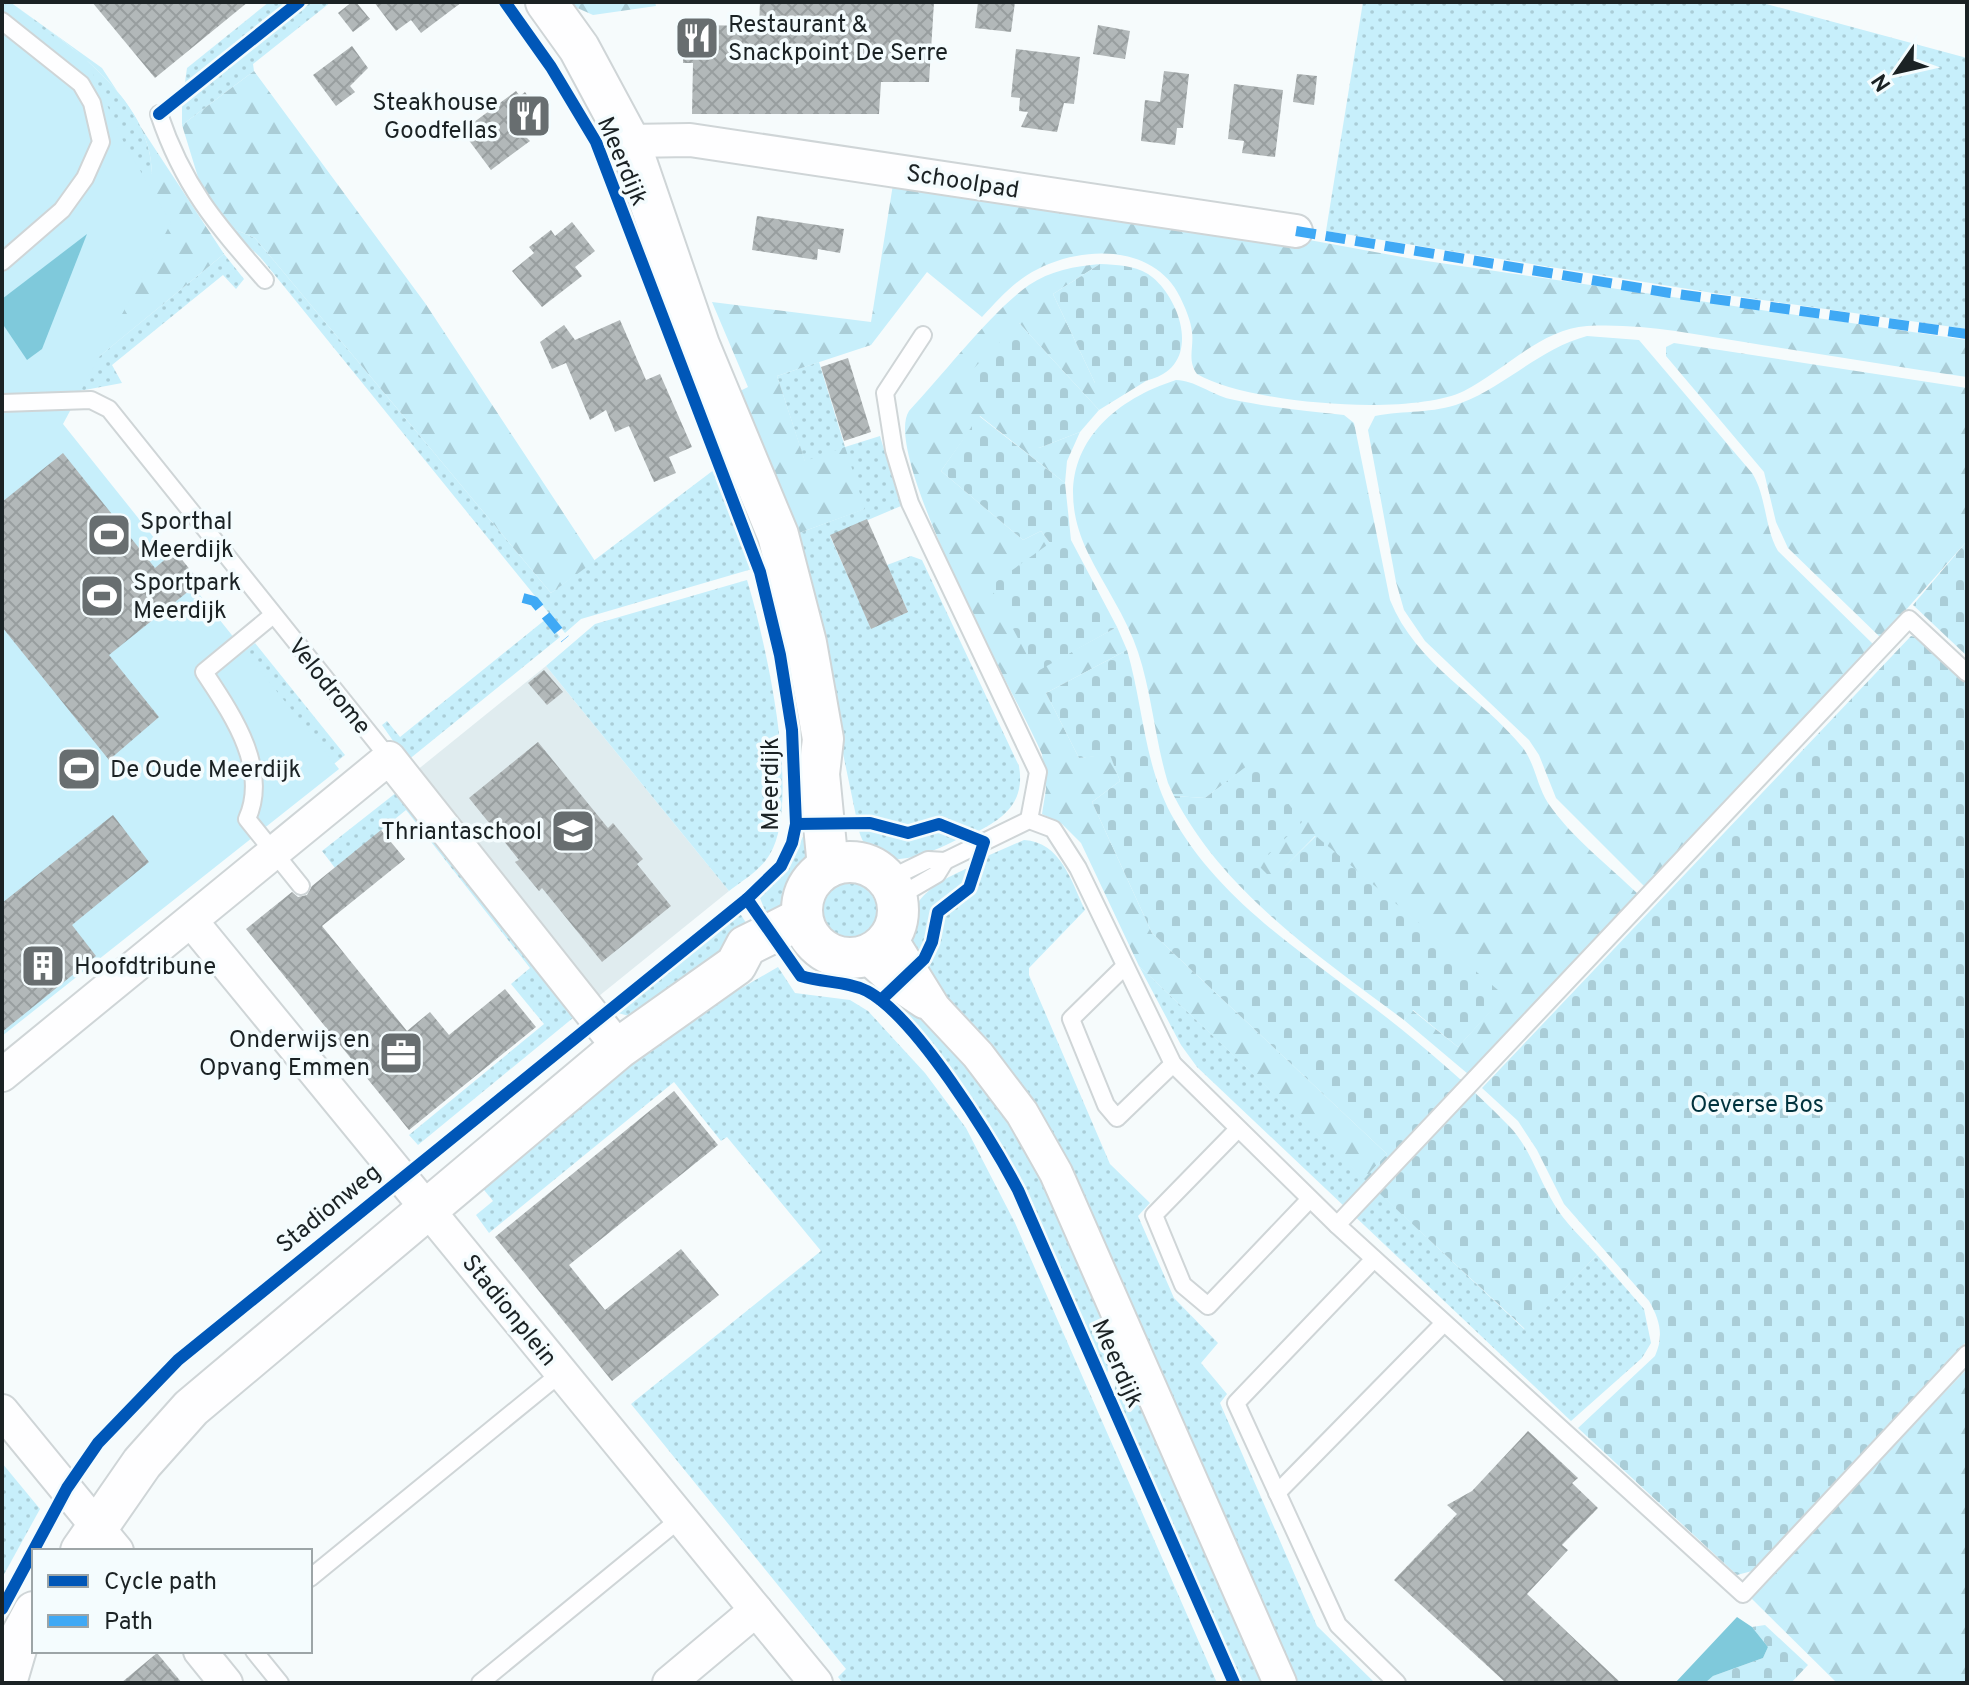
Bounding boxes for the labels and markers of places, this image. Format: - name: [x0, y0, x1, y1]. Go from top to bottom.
- place label: Restaurant & Snackpoint De Serre: [728, 11, 948, 69]
- restaurant icon: Restaurant & Snackpoint De Serre: [673, 14, 721, 62]
- place label: Steakhouse Goodfellas: [372, 89, 498, 147]
- restaurant icon: Steakhouse Goodfellas: [505, 92, 553, 140]
- place label: Sporthal Meerdijk: [140, 508, 234, 566]
- sports icon: Sporthal Meerdijk: [85, 511, 133, 559]
- place label: Sportpark Meerdijk: [133, 569, 241, 627]
- sports icon: Sportpark Meerdijk: [78, 572, 126, 620]
- sports icon: De Oude Meerdijk: [55, 745, 103, 793]
- place label: De Oude Meerdijk: [110, 756, 301, 786]
- school or university icon: Thriantaschool: [549, 807, 597, 855]
- place label: Thriantaschool: [381, 818, 542, 848]
- building icon: Hoofdtribune: [19, 942, 67, 990]
- place label: Hoofdtribune: [74, 953, 216, 983]
- place label: Onderwijs en Opvang Emmen: [199, 1026, 370, 1084]
- office icon: Onderwijs en Opvang Emmen: [377, 1029, 425, 1077]

